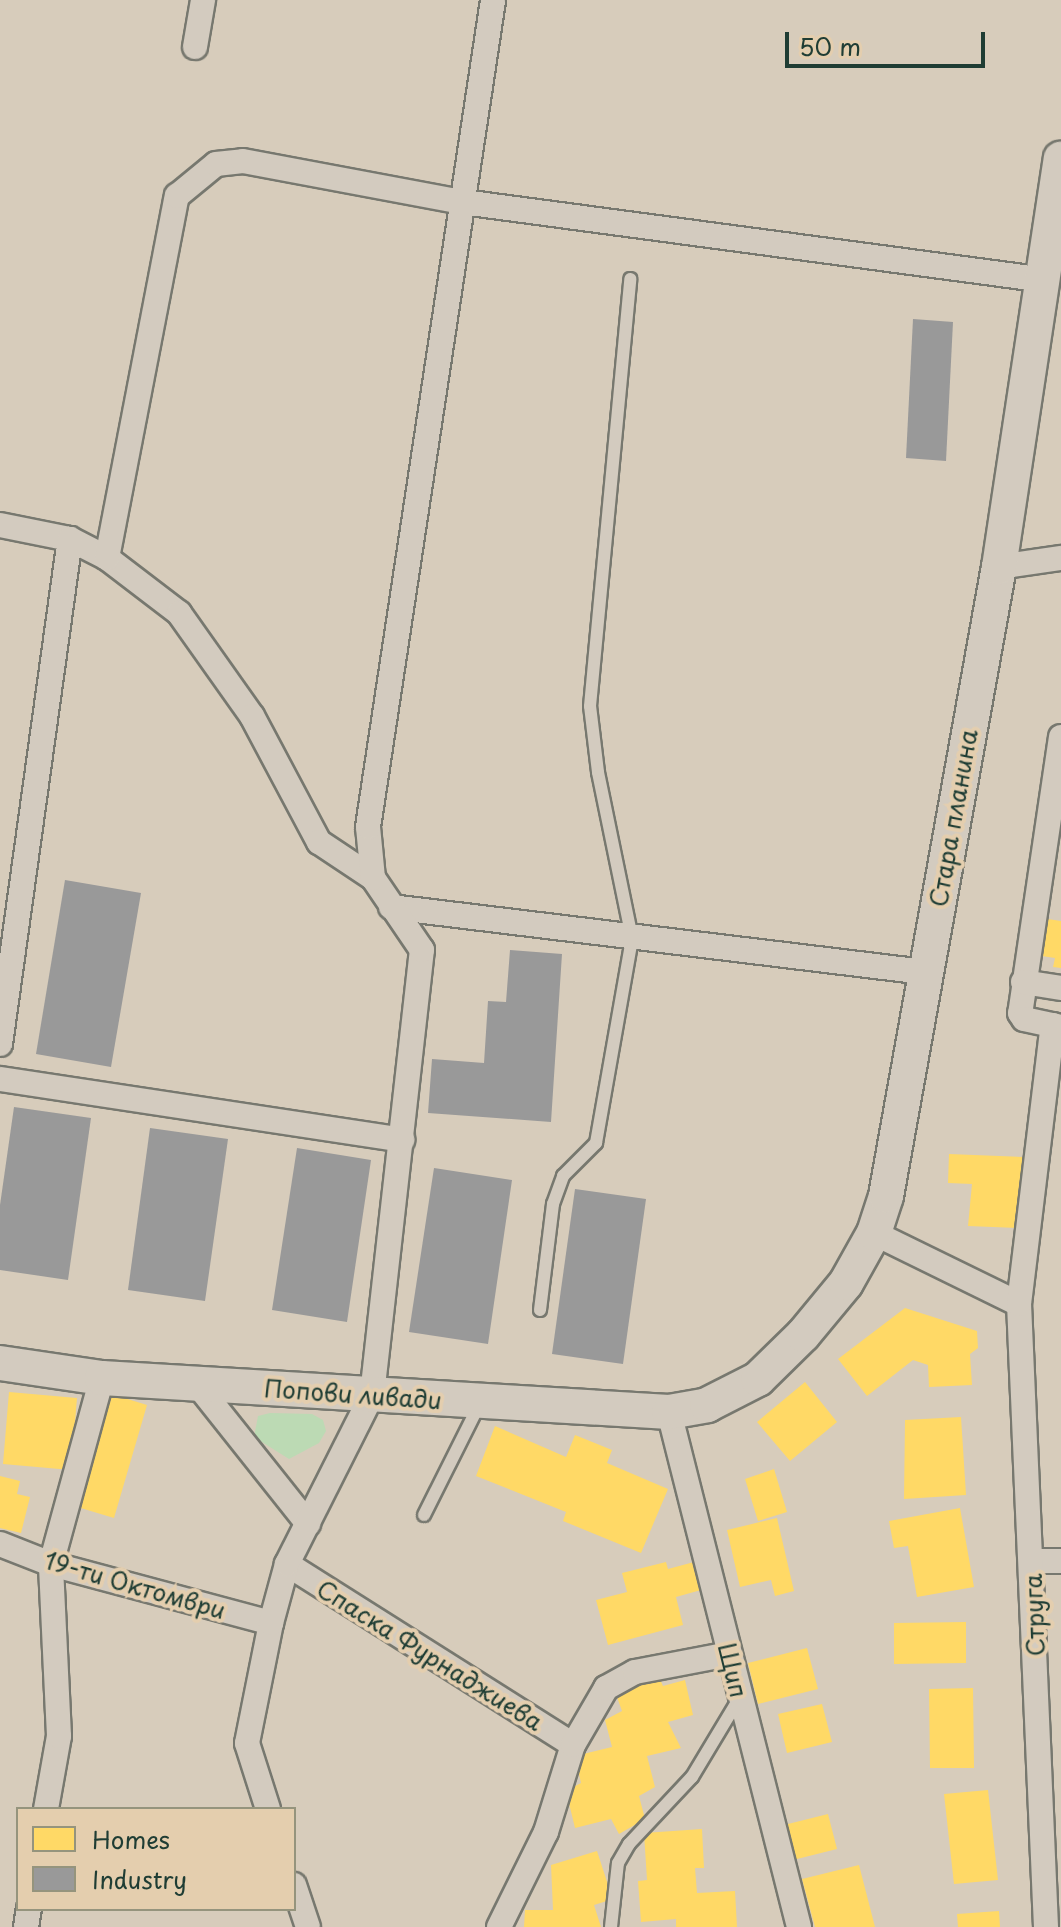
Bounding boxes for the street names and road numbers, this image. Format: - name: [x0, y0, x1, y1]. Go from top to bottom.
- street label: Стара планина: [923, 726, 983, 910]
- street label: Попови ливади: [263, 1373, 443, 1415]
- street label: 19-ти Октомври: [41, 1545, 229, 1625]
- street label: Спаска Фурнаджиева: [311, 1573, 549, 1737]
- street label: Струга: [1018, 1573, 1050, 1657]
- street label: Щип: [712, 1640, 754, 1700]

